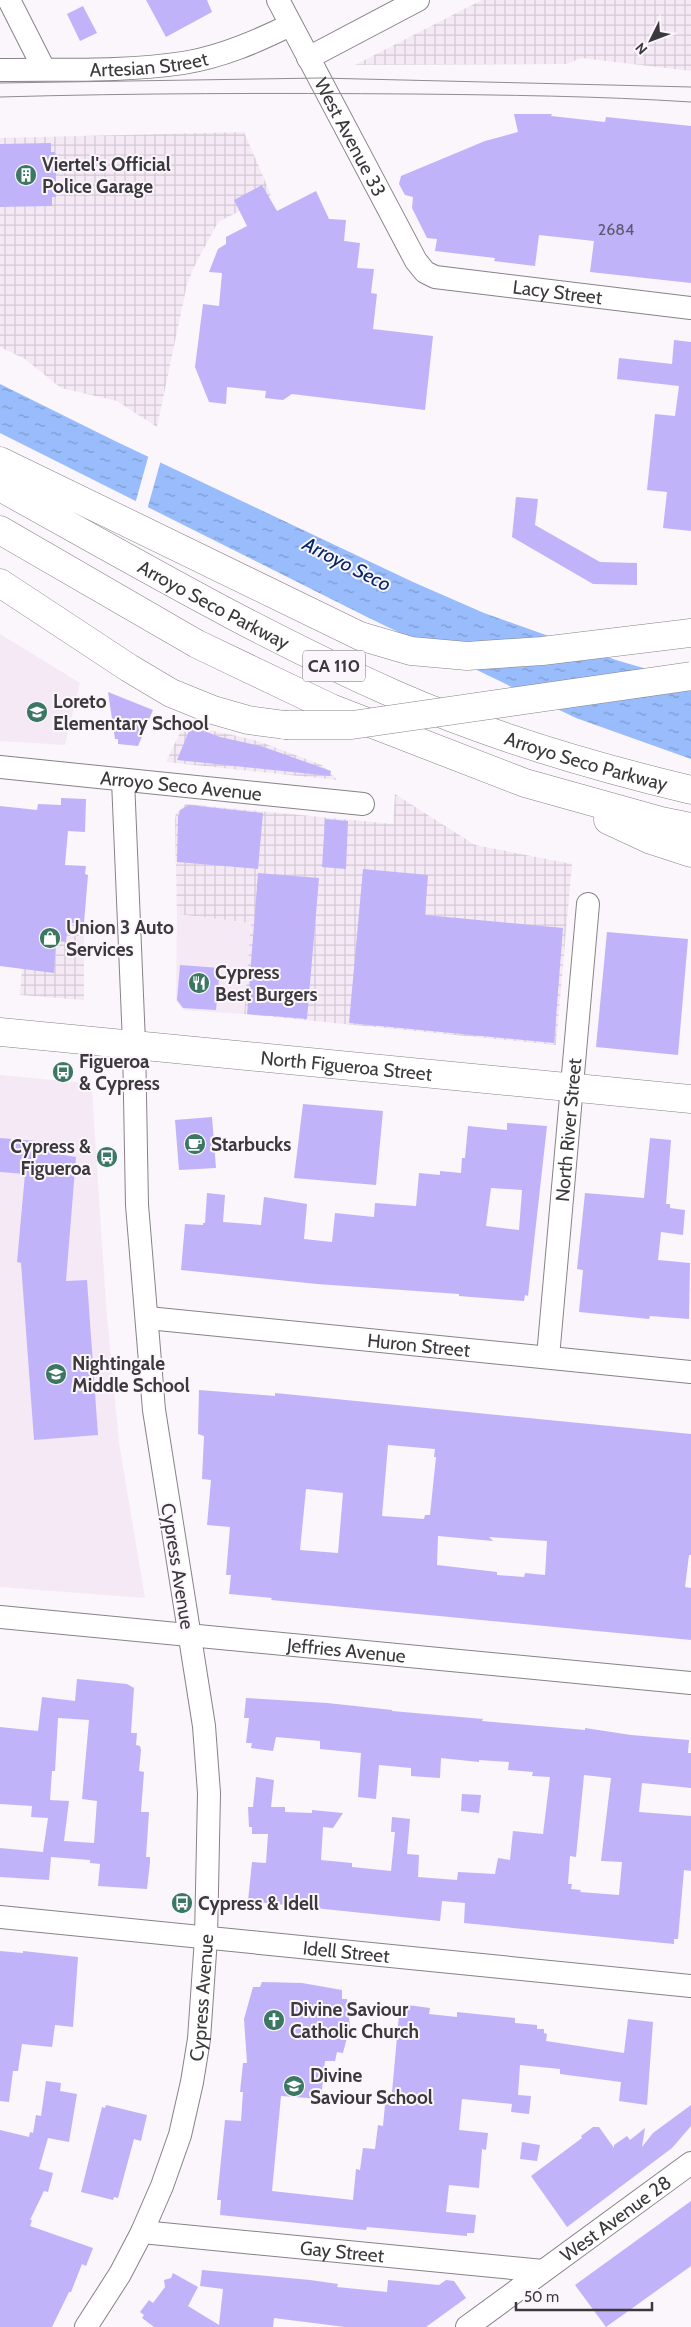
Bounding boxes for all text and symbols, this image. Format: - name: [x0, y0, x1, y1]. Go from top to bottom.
- north arrow: [626, 15, 676, 65]
- text: N: [631, 39, 651, 58]
- street label: Artesian Street: [90, 47, 211, 82]
- street label: West Avenue 33: [309, 74, 391, 200]
- place label: Viertel's Official Police Garage: [42, 153, 171, 198]
- building icon: Viertel's Official Police Garage: [14, 163, 38, 187]
- house number: 2684: [598, 220, 634, 239]
- street label: Lacy Street: [511, 275, 604, 309]
- water label: Arroyo Seco: [298, 531, 395, 596]
- street label: Arroyo Seco Parkway: [134, 555, 293, 655]
- road number: CA 110: [303, 650, 365, 681]
- place label: Loreto Elementary School: [53, 690, 209, 735]
- school or university icon: Loreto Elementary School: [25, 700, 49, 724]
- street label: Arroyo Seco Parkway: [502, 727, 670, 796]
- street label: Arroyo Seco Avenue: [99, 766, 263, 806]
- place label: Union 3 Auto Services: [66, 916, 174, 961]
- shop icon: Union 3 Auto Services: [38, 926, 62, 950]
- place label: Cypress Best Burgers: [215, 961, 318, 1006]
- restaurant icon: Cypress Best Burgers: [187, 971, 211, 995]
- street label: North Figueroa Street: [260, 1046, 434, 1086]
- place label: Figueroa & Cypress: [79, 1050, 160, 1095]
- street label: North River Street: [551, 1057, 586, 1203]
- bus stop icon: Figueroa & Cypress: [51, 1060, 75, 1084]
- cafe icon: Starbucks: [183, 1132, 207, 1156]
- place label: Starbucks: [211, 1133, 291, 1156]
- place label: Cypress & Figueroa: [10, 1135, 92, 1180]
- bus stop icon: Cypress & Figueroa: [95, 1145, 119, 1169]
- street label: Huron Street: [366, 1329, 472, 1362]
- place label: Nightingale Middle School: [72, 1352, 190, 1397]
- school or university icon: Nightingale Middle School: [44, 1362, 68, 1386]
- street label: Cypress Avenue: [156, 1501, 199, 1631]
- street label: Jeffries Avenue: [285, 1633, 407, 1668]
- bus stop icon: Cypress & Idell: [170, 1891, 194, 1915]
- place label: Cypress & Idell: [198, 1892, 319, 1915]
- street label: Cypress Avenue: [185, 1933, 218, 2063]
- street label: Idell Street: [302, 1936, 391, 1968]
- place label: Divine Saviour Catholic Church: [290, 1998, 419, 2043]
- church icon: Divine Saviour Catholic Church: [262, 2008, 286, 2032]
- place label: Divine Saviour School: [310, 2064, 433, 2109]
- school or university icon: Divine Saviour School: [282, 2074, 306, 2098]
- street label: West Avenue 28: [556, 2171, 676, 2267]
- street label: Gay Street: [299, 2236, 386, 2268]
- scale bar: [516, 2280, 652, 2312]
- text: 50 m: [524, 2288, 559, 2306]

